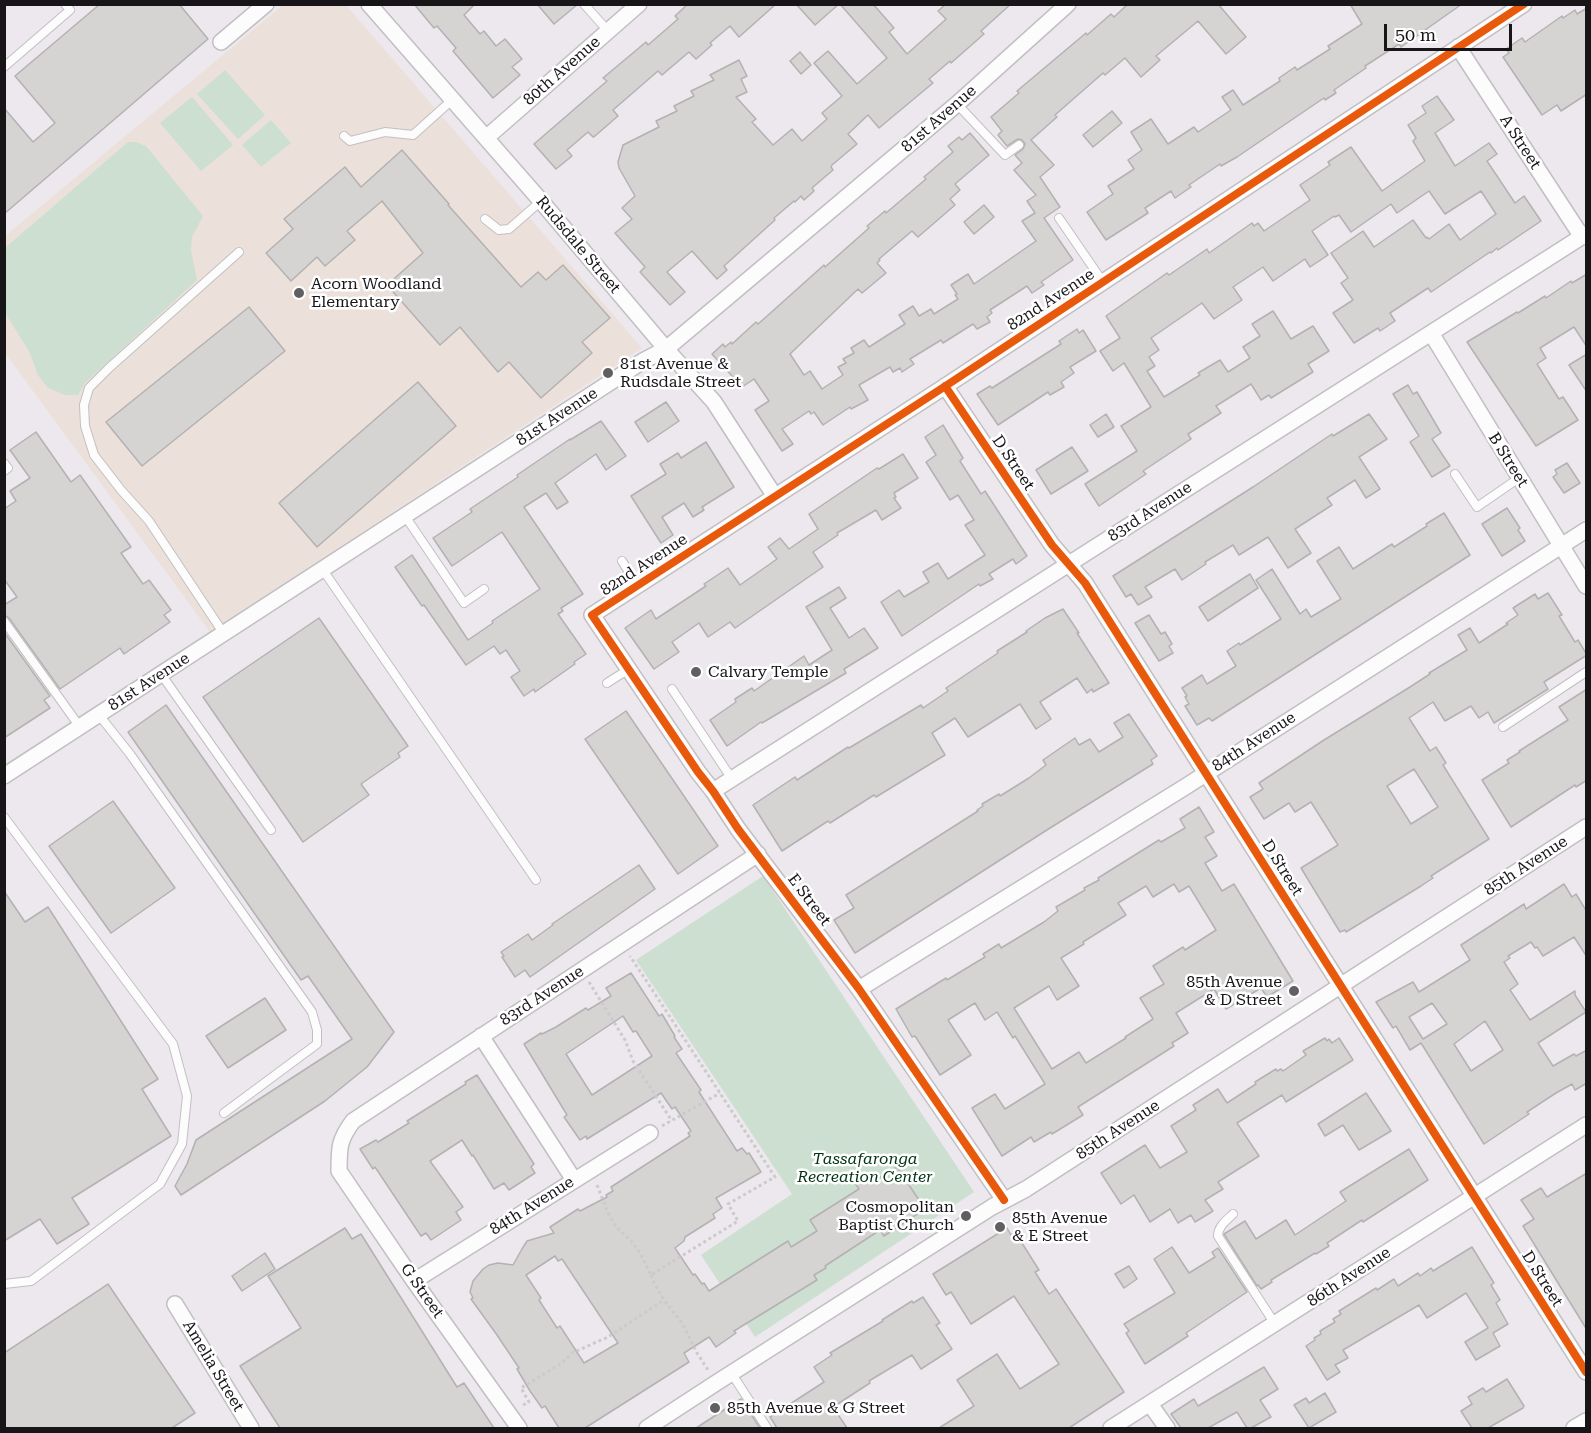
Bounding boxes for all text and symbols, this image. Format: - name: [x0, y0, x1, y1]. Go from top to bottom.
- scale bar: [1387, 12, 1514, 50]
- text: 50 m: [1395, 24, 1436, 45]
- street label: 80th Avenue: [520, 32, 604, 110]
- street label: 81st Avenue: [898, 81, 980, 157]
- street label: A Street: [1495, 111, 1545, 173]
- street label: Rudsdale Street: [532, 192, 624, 298]
- street label: 82nd Avenue: [1004, 265, 1098, 335]
- place label: Acorn Woodland Elementary: [311, 274, 442, 312]
- marker: Acorn Woodland Elementary: [292, 286, 306, 300]
- place label: 81st Avenue & Rudsdale Street: [620, 354, 741, 392]
- marker: 81st Avenue & Rudsdale Street: [601, 366, 615, 380]
- street label: 81st Avenue: [513, 384, 601, 450]
- street label: B Street: [1484, 429, 1532, 491]
- street label: D Street: [988, 432, 1038, 494]
- street label: 83rd Avenue: [1105, 478, 1195, 546]
- street label: 82nd Avenue: [597, 530, 691, 600]
- street label: 81st Avenue: [105, 649, 193, 715]
- place label: Calvary Temple: [708, 662, 828, 682]
- marker: Calvary Temple: [689, 665, 703, 679]
- street label: 84th Avenue: [1209, 708, 1299, 776]
- street label: 85th Avenue: [1481, 832, 1571, 900]
- street label: D Street: [1257, 836, 1307, 900]
- street label: E Street: [783, 870, 835, 930]
- street label: 83rd Avenue: [497, 962, 587, 1030]
- place label: 85th Avenue & D Street: [1186, 972, 1282, 1010]
- marker: 85th Avenue & D Street: [1287, 984, 1301, 998]
- street label: 85th Avenue: [1073, 1096, 1163, 1164]
- park label: Tassafaronga Recreation Center: [797, 1149, 933, 1187]
- street label: 84th Avenue: [486, 1173, 578, 1239]
- place label: Cosmopolitan Baptist Church: [838, 1197, 954, 1235]
- place label: 85th Avenue & E Street: [1012, 1208, 1108, 1246]
- marker: Cosmopolitan Baptist Church: [959, 1209, 973, 1223]
- marker: 85th Avenue & E Street: [993, 1220, 1007, 1234]
- street label: 86th Avenue: [1304, 1243, 1394, 1311]
- street label: D Street: [1517, 1247, 1567, 1311]
- street label: G Street: [396, 1260, 448, 1322]
- street label: Amelia Street: [178, 1317, 248, 1415]
- place label: 85th Avenue & G Street: [727, 1398, 905, 1418]
- marker: 85th Avenue & G Street: [708, 1401, 722, 1415]

